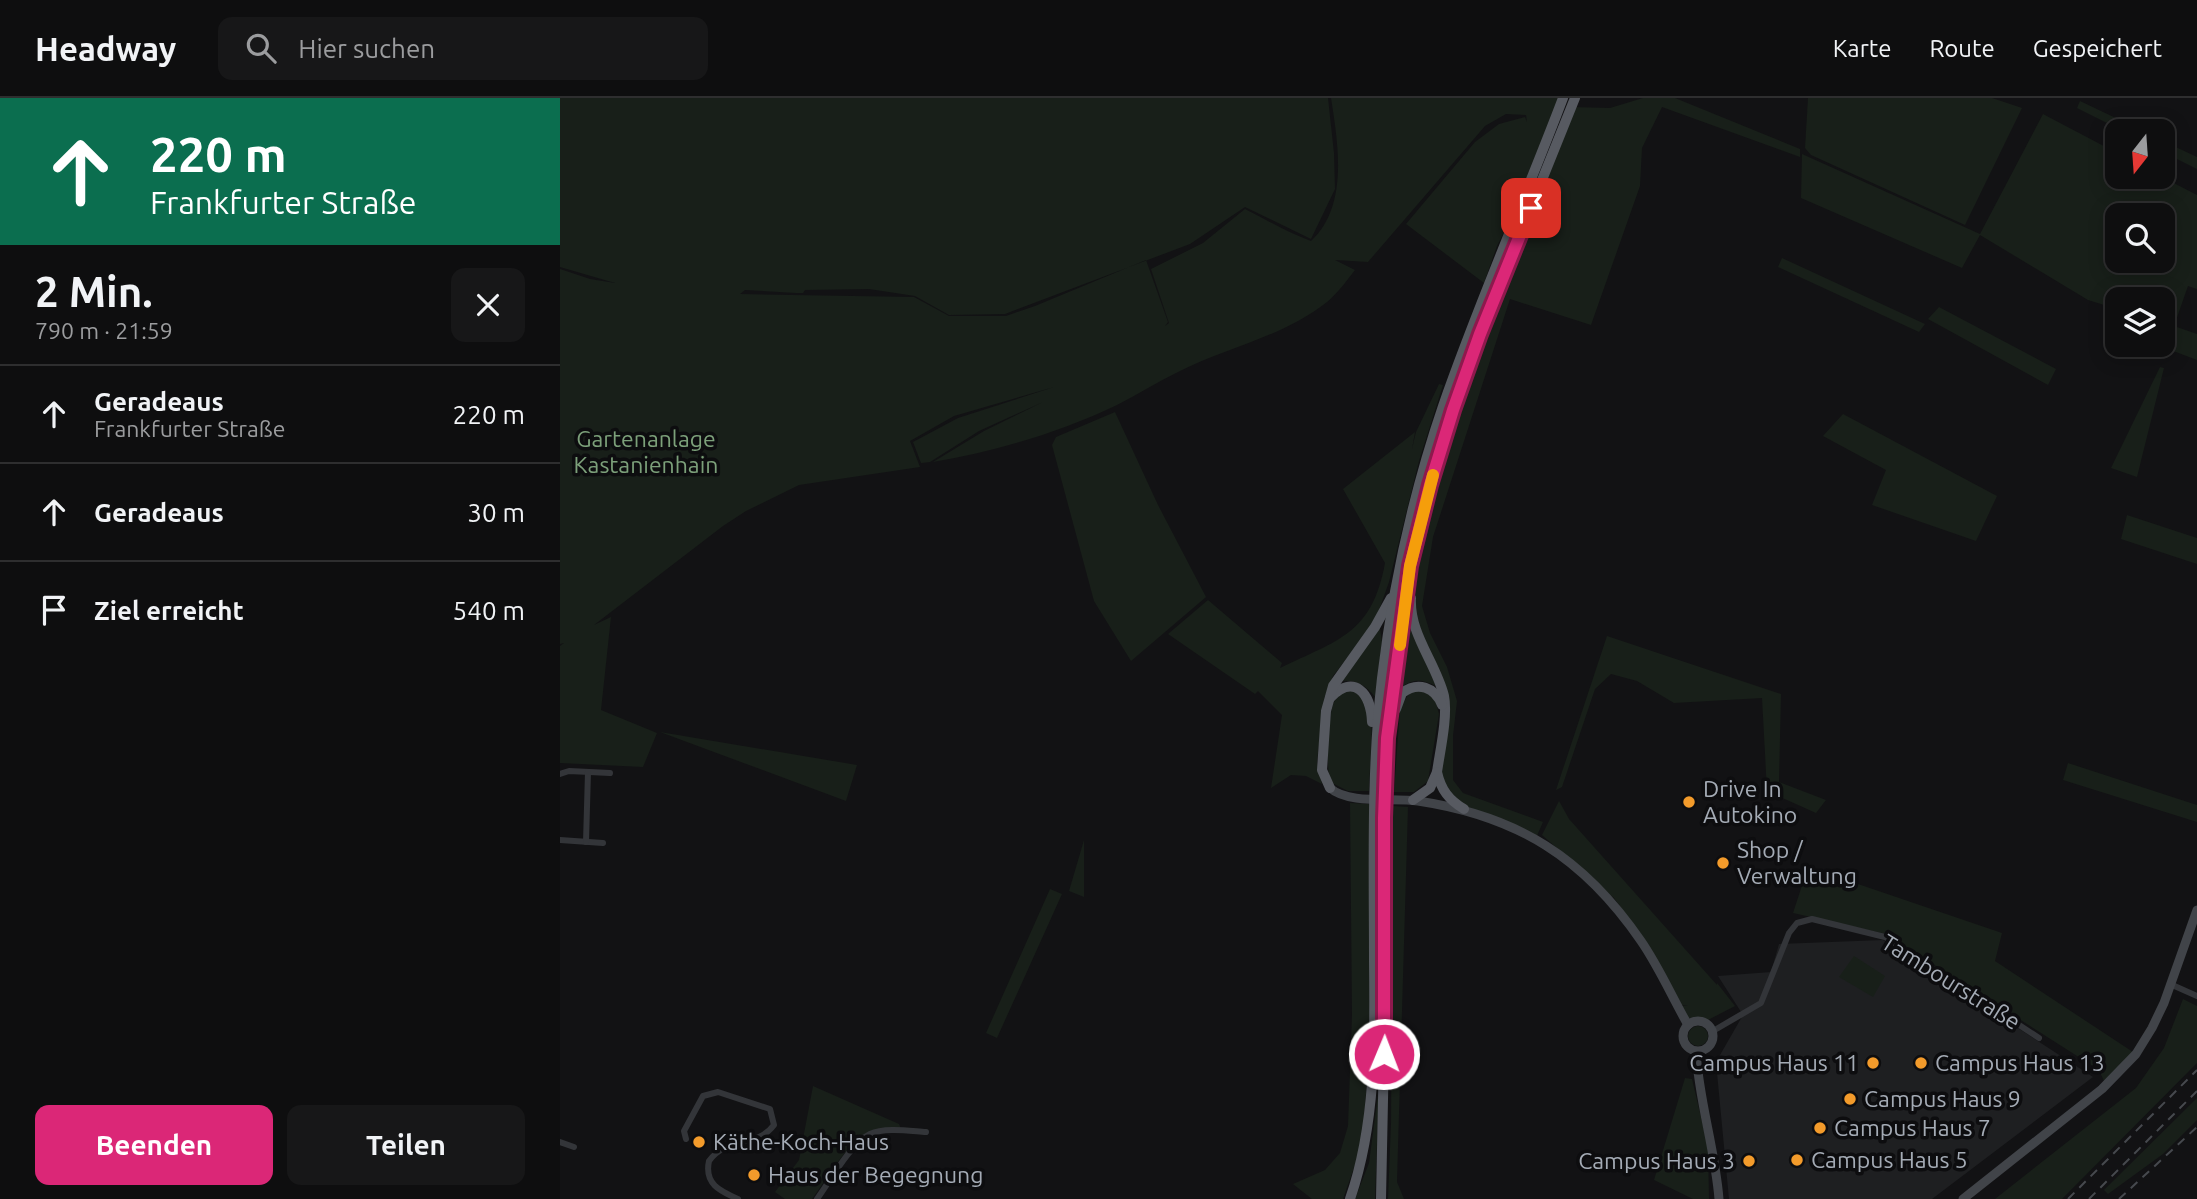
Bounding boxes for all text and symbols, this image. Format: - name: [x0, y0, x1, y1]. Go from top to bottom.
- search box: [218, 17, 708, 80]
- icon: search: [242, 29, 280, 67]
- text: Headway: [35, 30, 176, 67]
- text: Hier suchen: [298, 34, 435, 63]
- text: Karte: [1833, 35, 1891, 62]
- text: Route: [1929, 35, 1995, 62]
- text: Gespeichert: [2033, 35, 2162, 62]
- north arrow: [2105, 119, 2175, 189]
- map controls: [2105, 119, 2175, 357]
- icon: ahead: [35, 126, 126, 217]
- text: 220 m: [150, 126, 287, 181]
- pin: [1501, 178, 1561, 238]
- text: Frankfurter Straße: [150, 184, 416, 220]
- icon: arrive: [1512, 189, 1550, 227]
- button: search: [2105, 203, 2175, 273]
- text: 2 Min.: [35, 268, 153, 315]
- button: close: [451, 268, 525, 342]
- button: layers: [2105, 287, 2175, 357]
- text: 790 m · 21:59: [35, 318, 173, 343]
- text: Geradeaus: [94, 387, 224, 416]
- icon: ahead: [35, 395, 73, 433]
- text: 220 m: [453, 400, 525, 429]
- text: Frankfurter Straße: [94, 416, 285, 441]
- park label: Gartenanlage Kastanienhain: [574, 426, 718, 477]
- icon: ahead: [35, 493, 73, 531]
- text: Geradeaus: [94, 498, 224, 527]
- text: 30 m: [467, 498, 525, 527]
- icon: arrive: [35, 591, 73, 629]
- text: Ziel erreicht: [94, 596, 244, 625]
- text: 540 m: [453, 596, 525, 625]
- place label: Drive In Autokino: [1703, 776, 1797, 827]
- marker: Drive In Autokino: [1681, 794, 1697, 810]
- place label: Shop / Verwaltung: [1737, 837, 1857, 888]
- marker: Shop / Verwaltung: [1715, 855, 1731, 871]
- street label: Tambourstraße: [1877, 929, 2025, 1034]
- position arrow: [1347, 1017, 1421, 1091]
- place label: Campus Haus 11: [1689, 1050, 1859, 1075]
- place label: Campus Haus 13: [1935, 1050, 2105, 1075]
- marker: Campus Haus 11: [1865, 1055, 1881, 1071]
- marker: Campus Haus 13: [1913, 1055, 1929, 1071]
- place label: Campus Haus 9: [1864, 1086, 2021, 1111]
- marker: Campus Haus 9: [1842, 1091, 1858, 1107]
- button: Beenden: [35, 1105, 273, 1185]
- button: Teilen: [287, 1105, 525, 1185]
- place label: Campus Haus 7: [1834, 1115, 1991, 1140]
- marker: Campus Haus 7: [1812, 1120, 1828, 1136]
- place label: Käthe-Koch-Haus: [713, 1129, 889, 1154]
- marker: Käthe-Koch-Haus: [691, 1134, 707, 1150]
- place label: Campus Haus 5: [1811, 1147, 1968, 1172]
- place label: Campus Haus 3: [1578, 1148, 1735, 1173]
- marker: Campus Haus 5: [1789, 1152, 1805, 1168]
- marker: Campus Haus 3: [1741, 1153, 1757, 1169]
- place label: Haus der Begegnung: [768, 1162, 983, 1187]
- marker: Haus der Begegnung: [746, 1167, 762, 1183]

